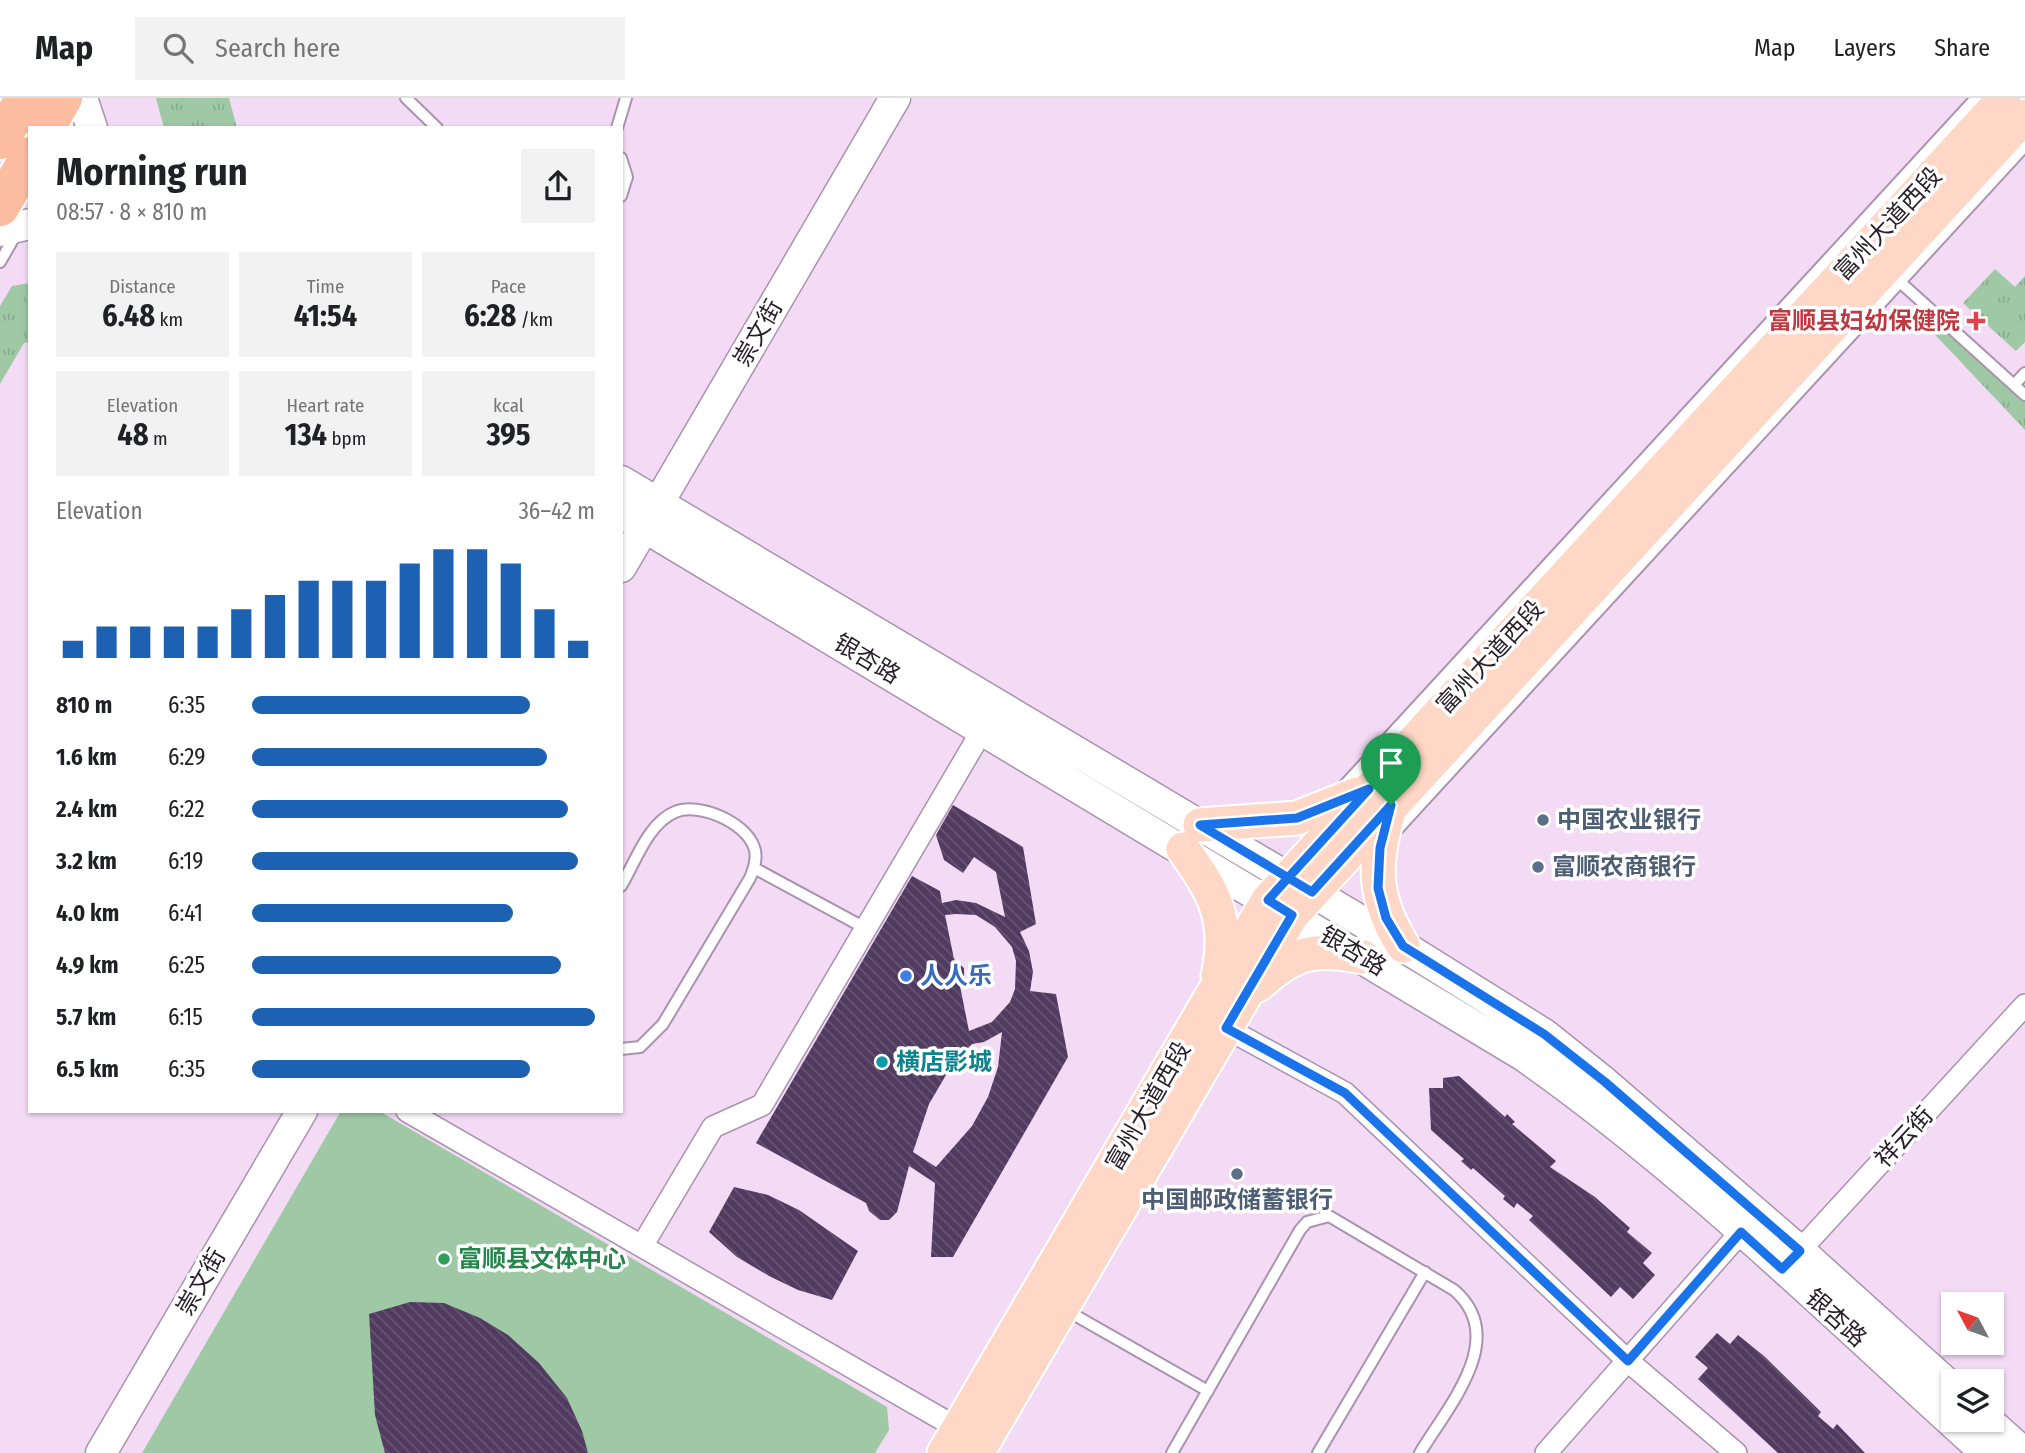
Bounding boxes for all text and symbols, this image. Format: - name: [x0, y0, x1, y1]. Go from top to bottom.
- search box: [135, 17, 625, 80]
- text: Map: [35, 28, 93, 68]
- icon: search: [159, 29, 197, 67]
- text: Search here: [215, 33, 340, 64]
- text: Map: [1754, 34, 1796, 62]
- text: Layers: [1834, 34, 1896, 62]
- text: Share: [1934, 34, 1990, 62]
- text: Morning run: [56, 149, 248, 195]
- button: share: [521, 149, 595, 223]
- street label: 富州大道西段: [1829, 162, 1947, 286]
- text: 08:57 · 8 × 810 m: [56, 198, 207, 226]
- text: Distance: [109, 275, 176, 298]
- text: Time: [307, 275, 344, 298]
- text: Pace: [491, 275, 526, 298]
- street label: 崇文街: [728, 295, 788, 371]
- text: 6.48: [102, 298, 155, 334]
- text: 41:54: [294, 298, 357, 334]
- text: 6:28: [464, 298, 516, 334]
- place label: 富顺县妇幼保健院: [1768, 307, 1960, 335]
- text: km: [155, 308, 183, 331]
- text: /km: [516, 308, 553, 331]
- marker: 富顺县妇幼保健院: [1966, 311, 1986, 331]
- text: Elevation: [107, 394, 178, 417]
- text: Heart rate: [286, 394, 365, 417]
- text: kcal: [493, 394, 524, 417]
- text: 48: [117, 417, 149, 453]
- text: 134: [285, 417, 327, 453]
- text: 395: [486, 417, 531, 453]
- text: m: [149, 427, 168, 450]
- text: bpm: [327, 427, 366, 450]
- text: Elevation: [56, 497, 143, 525]
- text: 36–42 m: [518, 497, 595, 525]
- street label: 富州大道西段: [1431, 595, 1549, 719]
- street label: 银杏路: [829, 628, 905, 690]
- text: 810 m: [56, 691, 112, 719]
- text: 6:35: [168, 691, 205, 719]
- pin: [1361, 733, 1421, 805]
- text: 1.6 km: [56, 743, 117, 771]
- text: 6:29: [168, 743, 205, 771]
- icon: arrive: [1372, 744, 1410, 782]
- text: 2.4 km: [56, 795, 117, 823]
- text: 6:22: [168, 795, 205, 823]
- place label: 中国农业银行: [1557, 806, 1701, 834]
- marker: 中国农业银行: [1535, 812, 1551, 828]
- text: 3.2 km: [56, 847, 117, 875]
- text: 6:19: [168, 847, 204, 875]
- place label: 富顺农商银行: [1552, 853, 1696, 881]
- marker: 富顺农商银行: [1530, 859, 1546, 875]
- text: 4.0 km: [56, 899, 119, 927]
- text: 6:41: [168, 899, 203, 927]
- street label: 银杏路: [1315, 920, 1391, 982]
- text: 4.9 km: [56, 951, 119, 979]
- text: 6:25: [168, 951, 205, 979]
- place label: 人人乐: [920, 962, 992, 990]
- marker: 人人乐: [898, 968, 914, 984]
- text: 5.7 km: [56, 1003, 116, 1031]
- text: 6:15: [168, 1003, 203, 1031]
- street label: 富州大道西段: [1100, 1037, 1196, 1175]
- place label: 横店影城: [896, 1048, 992, 1076]
- marker: 横店影城: [874, 1054, 890, 1070]
- text: 6.5 km: [56, 1055, 119, 1083]
- text: 6:35: [168, 1055, 205, 1083]
- street label: 祥云街: [1869, 1101, 1939, 1173]
- marker: 中国邮政储蓄银行: [1229, 1166, 1245, 1182]
- place label: 中国邮政储蓄银行: [1141, 1186, 1333, 1214]
- street label: 崇文街: [171, 1244, 231, 1320]
- place label: 富顺县文体中心: [458, 1245, 626, 1273]
- marker: 富顺县文体中心: [436, 1251, 452, 1267]
- street label: 银杏路: [1800, 1284, 1872, 1352]
- north arrow: [1941, 1292, 2004, 1354]
- map controls: [1941, 1292, 2004, 1432]
- button: layers: [1941, 1369, 2004, 1432]

